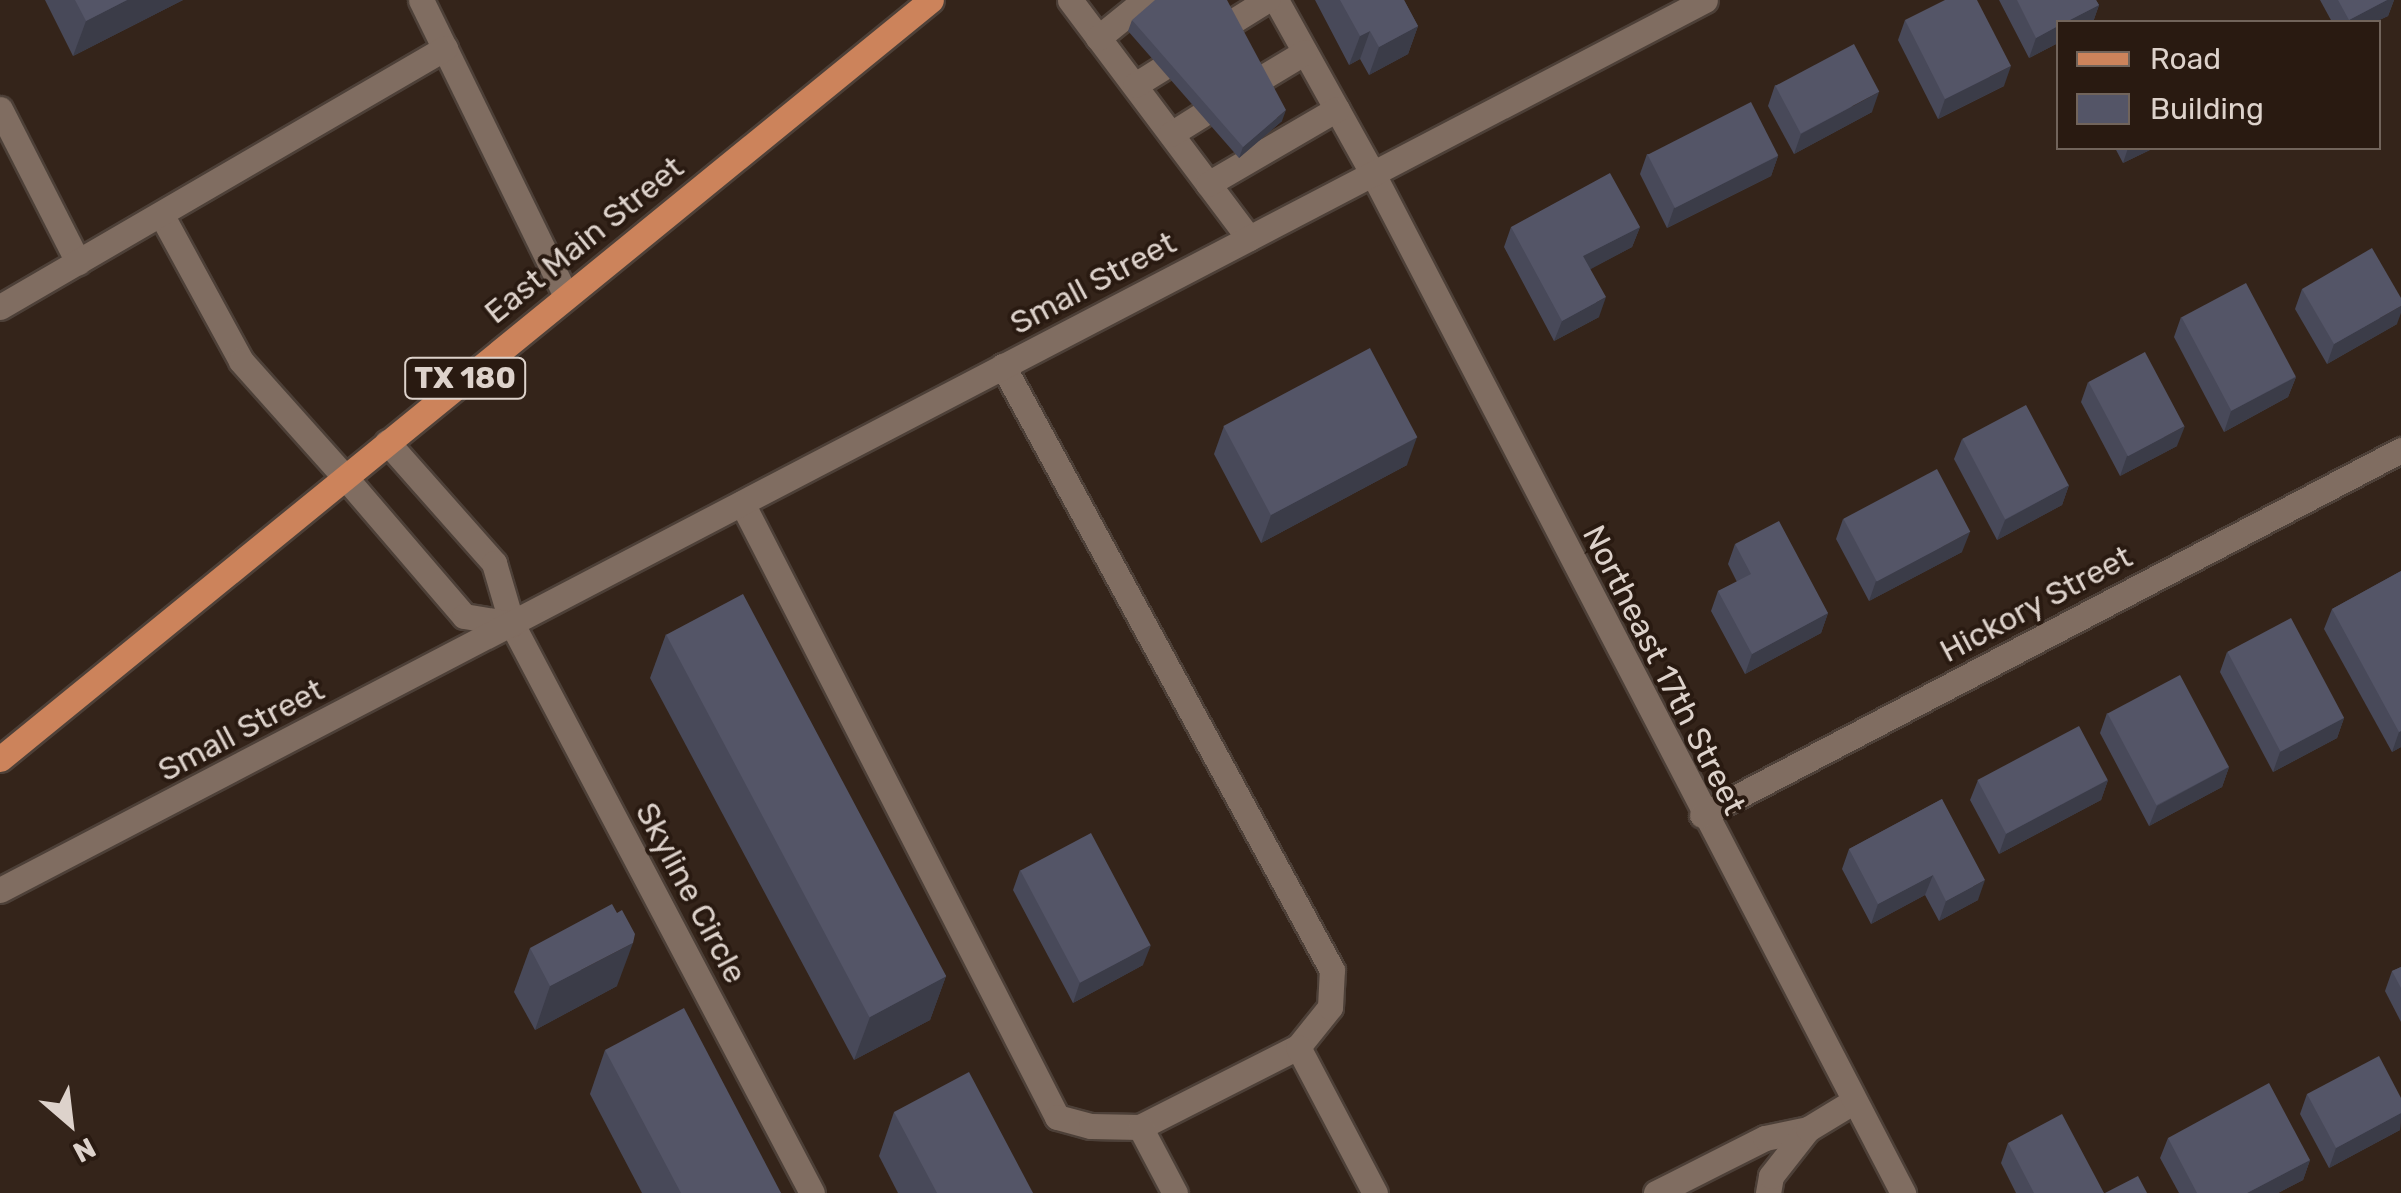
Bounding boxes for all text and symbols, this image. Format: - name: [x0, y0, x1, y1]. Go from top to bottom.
- legend: [2056, 20, 2381, 150]
- text: Road: [2150, 41, 2221, 77]
- text: Building: [2150, 91, 2264, 127]
- street label: East Main Street: [477, 148, 691, 332]
- street label: Small Street: [1004, 223, 1182, 343]
- road number: TX 180: [402, 353, 528, 403]
- street label: Northeast 17th Street: [1574, 519, 1754, 821]
- street label: Hickory Street: [1933, 537, 2139, 671]
- street label: Small Street: [152, 670, 330, 790]
- street label: Skyline Circle: [627, 796, 755, 990]
- north arrow: [20, 1073, 120, 1173]
- text: N: [68, 1131, 101, 1169]

